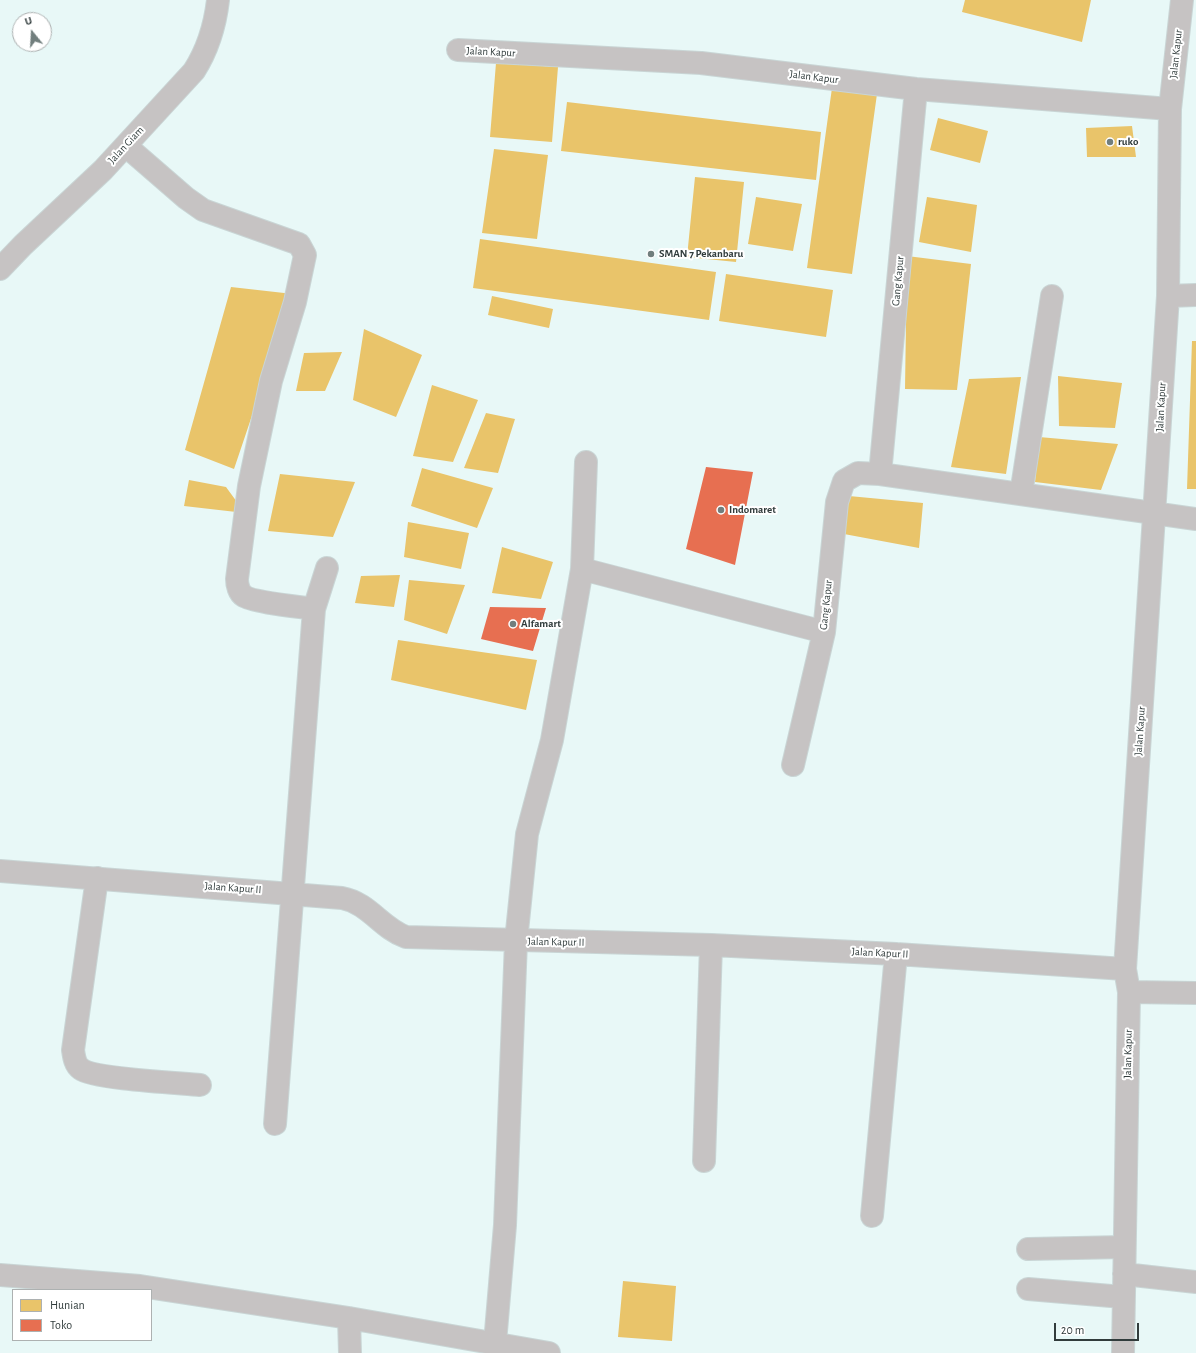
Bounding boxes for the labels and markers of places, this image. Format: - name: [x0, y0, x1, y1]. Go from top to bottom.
- place label: ruko: [1118, 135, 1138, 149]
- marker: ruko: [1105, 137, 1115, 147]
- place label: SMAN 7 Pekanbaru: [659, 247, 743, 261]
- marker: SMAN 7 Pekanbaru: [646, 249, 656, 259]
- place label: Indomaret: [729, 503, 776, 517]
- marker: Indomaret: [716, 505, 726, 515]
- place label: Alfamart: [521, 617, 561, 631]
- marker: Alfamart: [508, 619, 518, 629]

